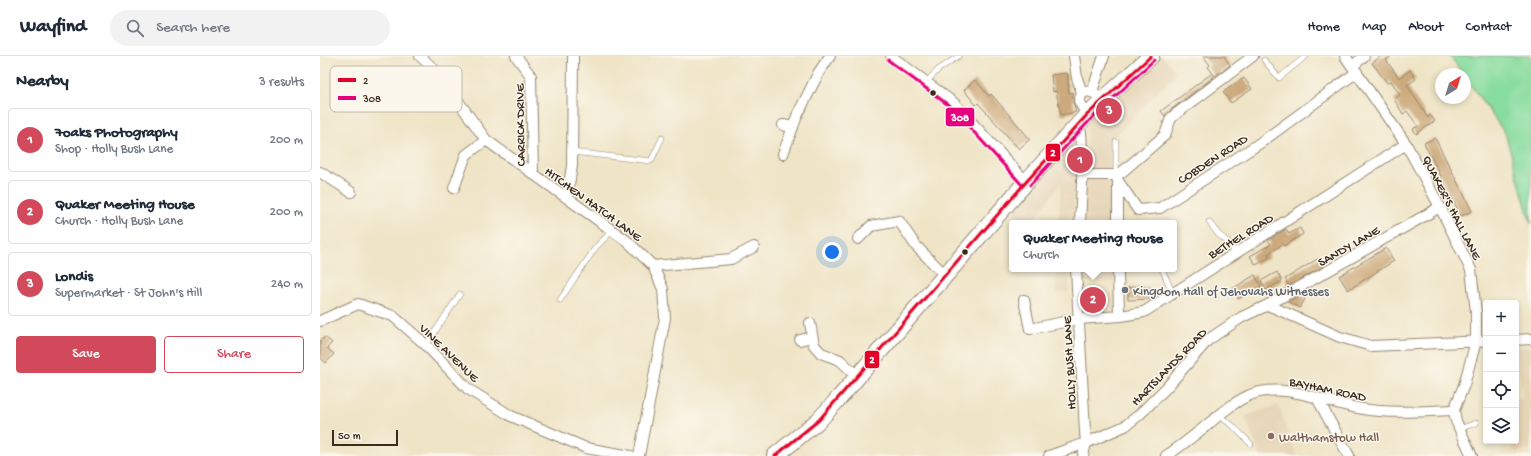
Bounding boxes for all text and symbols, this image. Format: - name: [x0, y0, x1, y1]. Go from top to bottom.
- search box: [110, 10, 390, 46]
- text: Wayfind: [20, 16, 86, 39]
- icon: search: [124, 17, 146, 39]
- text: Search here: [156, 19, 230, 37]
- text: Home: [1308, 19, 1340, 36]
- text: Map: [1362, 19, 1386, 36]
- text: About: [1408, 19, 1444, 36]
- text: Contact: [1466, 19, 1511, 36]
- legend: [330, 66, 462, 112]
- north arrow: [1435, 68, 1471, 104]
- text: Nearby: [16, 72, 69, 92]
- text: 3 results: [259, 75, 304, 90]
- text: 2: [363, 76, 369, 88]
- street label: CARRICK DRIVE: [513, 83, 530, 166]
- unlabelled marker: [928, 88, 938, 98]
- text: 308: [362, 94, 381, 106]
- pin: 3: [1096, 96, 1122, 126]
- line badge: 308: [945, 107, 975, 127]
- text: 308: [950, 113, 969, 125]
- text: 7oaks Photography: [55, 124, 178, 142]
- street label: COBDEN ROAD: [1176, 132, 1252, 188]
- text: 1: [27, 133, 33, 148]
- text: 200 m: [270, 133, 303, 148]
- text: Shop · Holly Bush Lane: [55, 142, 173, 157]
- line badge: 2: [1045, 143, 1061, 162]
- pin: 1: [1067, 145, 1093, 175]
- text: 2: [1050, 148, 1056, 160]
- street label: QUAKER'S HALL LANE: [1418, 153, 1484, 264]
- street label: HITCHEN HATCH LANE: [541, 165, 645, 246]
- text: Quaker Meeting House: [55, 196, 195, 214]
- text: 2: [27, 205, 33, 220]
- text: 200 m: [270, 205, 303, 220]
- street label: BETHEL ROAD: [1205, 211, 1277, 264]
- text: Church · Holly Bush Lane: [55, 214, 183, 229]
- popup: [1009, 220, 1177, 272]
- street label: SANDY LANE: [1316, 223, 1384, 271]
- text: Quaker Meeting House: [1023, 230, 1163, 248]
- your location: [822, 242, 842, 262]
- unlabelled marker: [960, 247, 970, 257]
- text: Church: [1023, 248, 1059, 263]
- text: Londis: [55, 268, 93, 286]
- text: 3: [27, 277, 33, 292]
- text: 240 m: [271, 277, 303, 292]
- pin: 2: [1080, 285, 1106, 315]
- marker: Kingdom Hall of Jehovahs Witnesses: [1120, 285, 1130, 295]
- place label: Kingdom Hall of Jehovahs Witnesses: [1133, 285, 1330, 300]
- text: Supermarket · St John's Hill: [55, 286, 202, 301]
- map controls: [1483, 300, 1519, 444]
- button: +: [1483, 300, 1519, 336]
- street label: HOLLY BUSH LANE: [1061, 315, 1080, 410]
- street label: VINE AVENUE: [415, 321, 482, 387]
- street label: HARTSLANDS ROAD: [1129, 325, 1211, 410]
- button: Save: [16, 336, 156, 373]
- button: Share: [164, 336, 304, 373]
- button: −: [1483, 336, 1519, 372]
- line badge: 2: [864, 350, 880, 369]
- text: 2: [869, 355, 875, 367]
- button: locate: [1483, 372, 1519, 408]
- street label: BAYHAM ROAD: [1287, 375, 1368, 406]
- button: layers: [1483, 408, 1519, 444]
- scale bar: [332, 428, 398, 447]
- text: 50 m: [338, 431, 360, 443]
- marker: Walthamstow Hall: [1266, 431, 1276, 441]
- place label: Walthamstow Hall: [1279, 431, 1379, 446]

